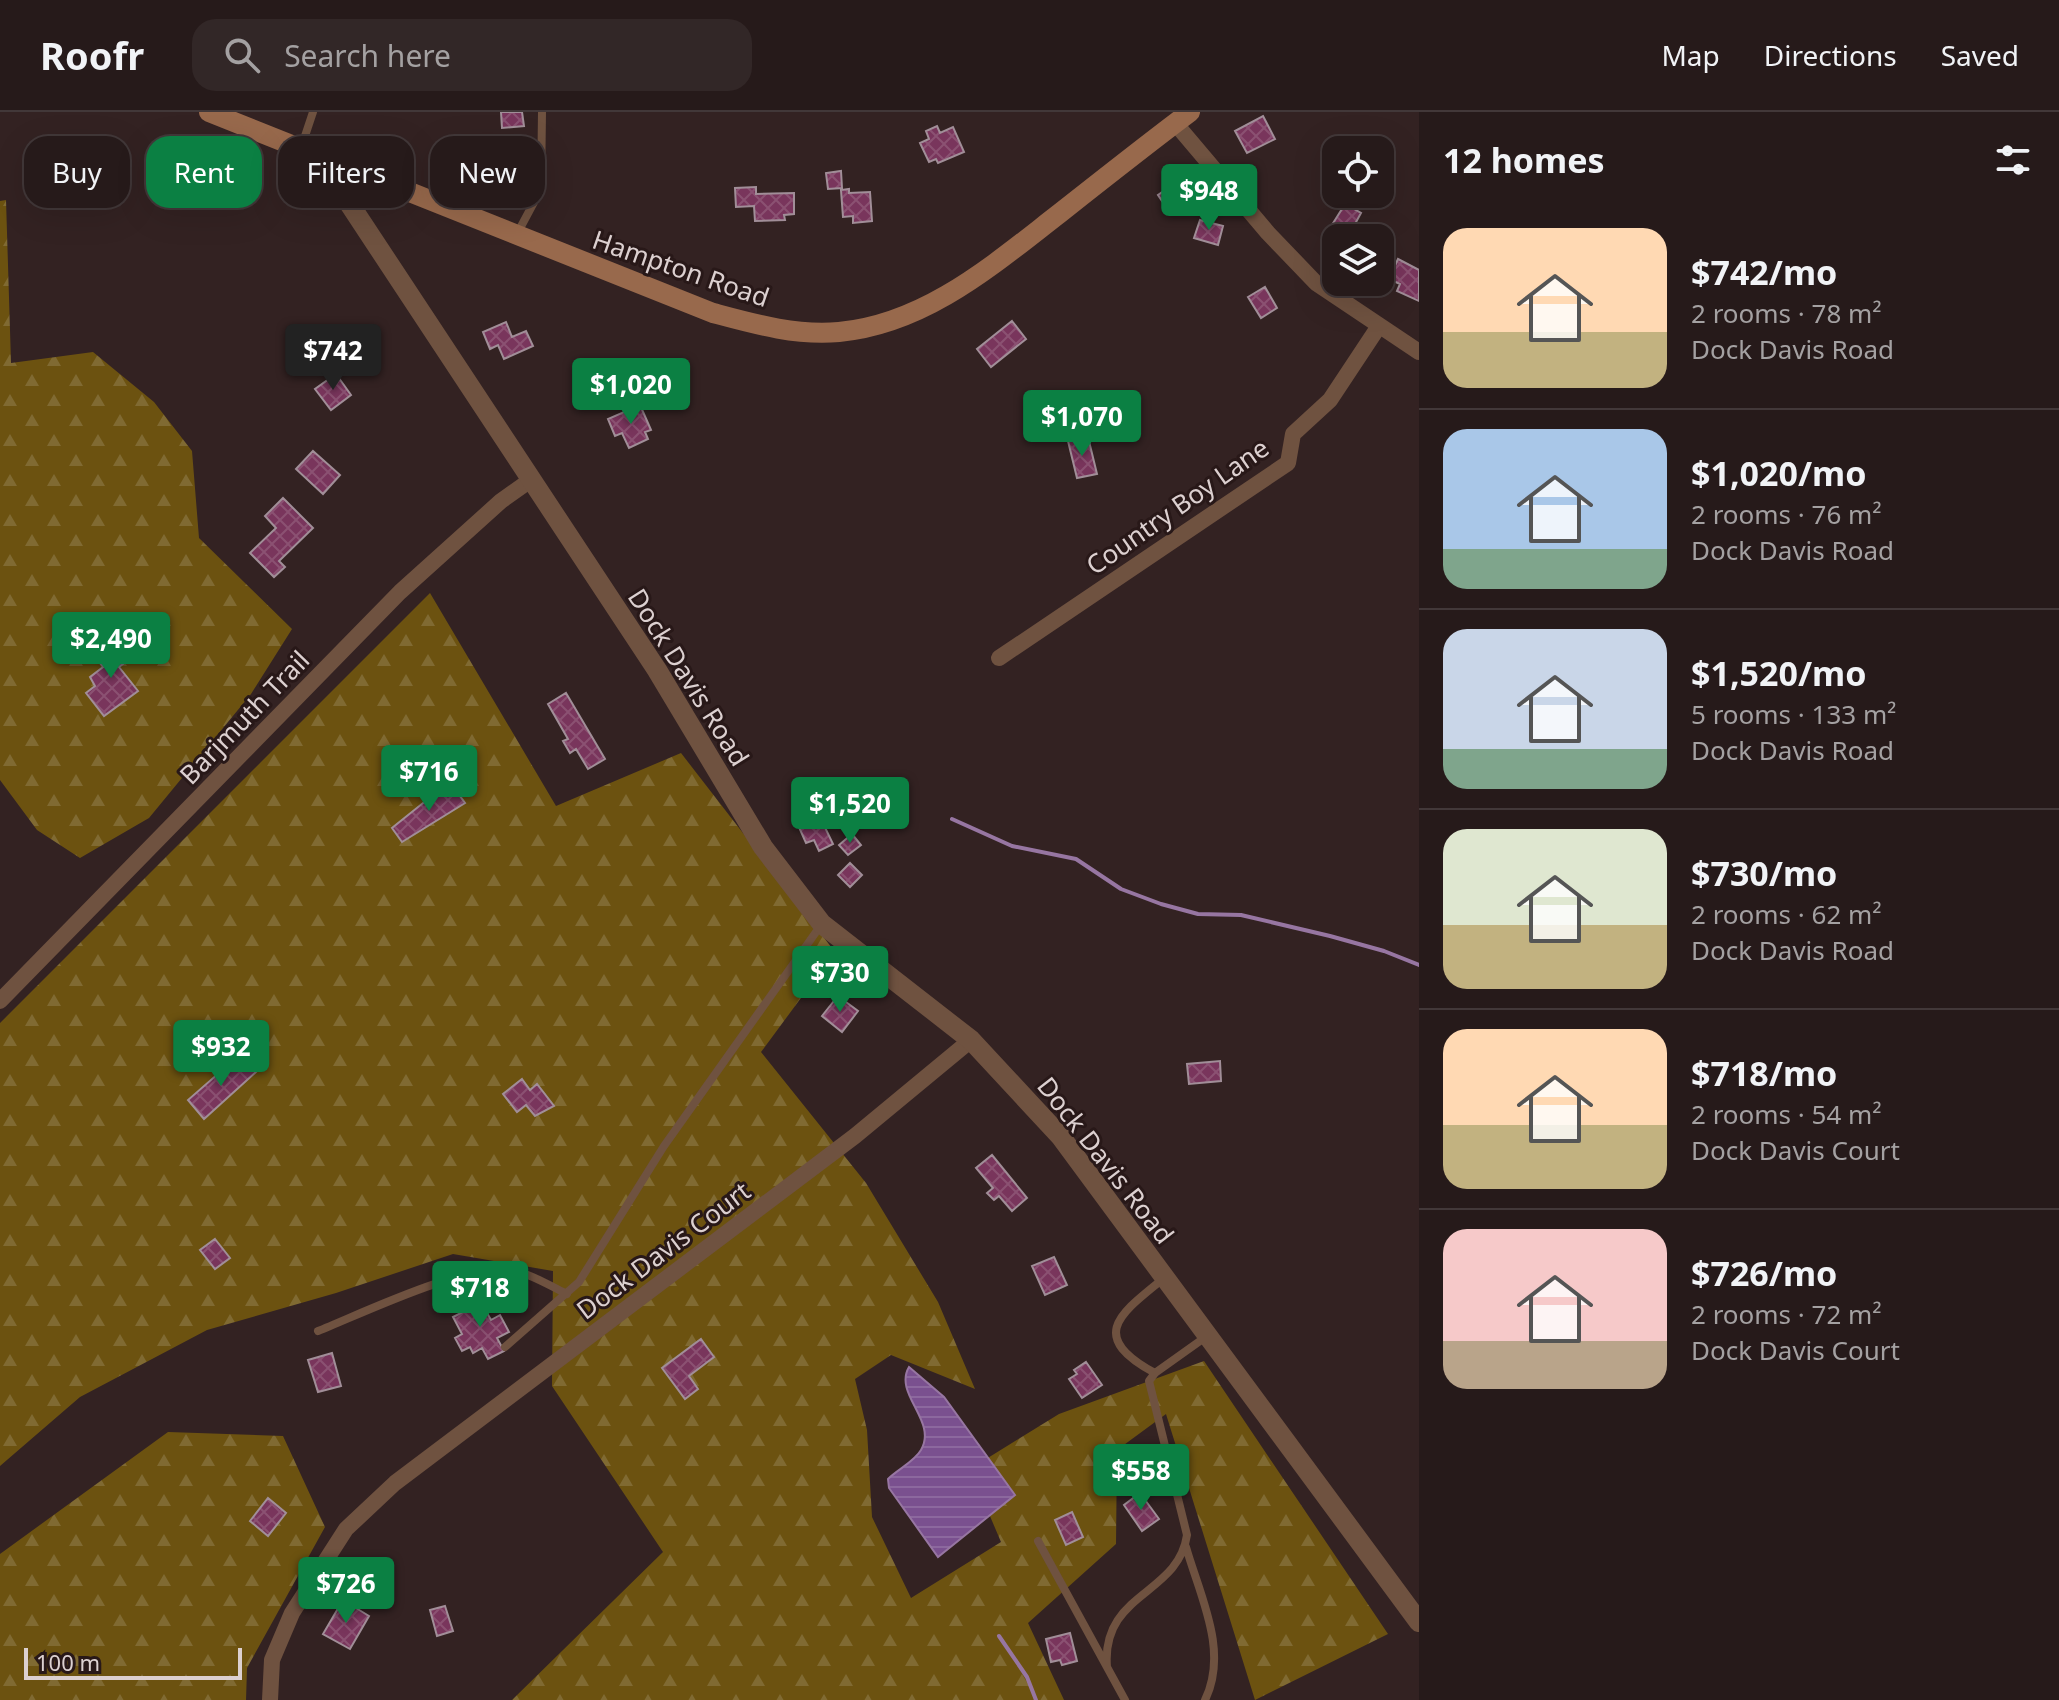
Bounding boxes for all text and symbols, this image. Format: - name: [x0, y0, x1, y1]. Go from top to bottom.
- search box: [192, 19, 752, 91]
- text: Roofr: [40, 29, 144, 81]
- icon: search: [220, 33, 264, 77]
- text: Search here: [284, 35, 451, 76]
- text: Map: [1661, 36, 1720, 74]
- text: Directions: [1764, 36, 1897, 74]
- text: Saved: [1941, 36, 2019, 74]
- chip: Buy: [24, 136, 130, 208]
- chip: Rent: [146, 136, 262, 208]
- chip: Filters: [278, 136, 414, 208]
- chip: New: [430, 136, 545, 208]
- map controls: [1322, 136, 1394, 296]
- button: locate: [1322, 136, 1394, 208]
- text: 12 homes: [1443, 137, 1605, 183]
- icon: filters: [1991, 138, 2035, 182]
- pin: $948: [1162, 164, 1256, 232]
- text: $948: [1179, 172, 1239, 208]
- street label: Hampton Road: [588, 221, 774, 315]
- button: layers: [1322, 224, 1394, 296]
- text: $742/mo: [1691, 249, 1837, 295]
- icon: home: [1507, 260, 1603, 356]
- text: 2 rooms · 78 m²: [1691, 295, 1881, 331]
- pin: $742: [286, 324, 380, 392]
- text: Dock Davis Road: [1691, 331, 1894, 367]
- text: $742: [303, 332, 363, 368]
- pin: $1,020: [566, 358, 696, 426]
- text: $1,020: [590, 366, 672, 402]
- pin: $1,070: [1017, 390, 1147, 458]
- text: $1,070: [1041, 398, 1123, 434]
- street label: Country Boy Lane: [1078, 429, 1276, 583]
- text: $1,020/mo: [1691, 450, 1866, 496]
- icon: home: [1507, 461, 1603, 557]
- text: 2 rooms · 76 m²: [1691, 496, 1881, 532]
- text: Dock Davis Road: [1691, 532, 1894, 568]
- street label: Dock Davis Road: [620, 581, 758, 773]
- pin: $2,490: [46, 612, 176, 680]
- text: $2,490: [70, 620, 152, 656]
- street label: Barjmuth Trail: [171, 642, 317, 792]
- text: $1,520/mo: [1691, 650, 1866, 696]
- icon: home: [1507, 661, 1603, 757]
- text: 5 rooms · 133 m²: [1691, 696, 1896, 732]
- text: Dock Davis Road: [1691, 732, 1894, 768]
- pin: $716: [382, 745, 476, 813]
- text: $716: [399, 753, 459, 789]
- pin: $1,520: [785, 777, 915, 845]
- text: $1,520: [809, 785, 891, 821]
- text: $730/mo: [1691, 850, 1837, 896]
- icon: home: [1507, 861, 1603, 957]
- text: 2 rooms · 62 m²: [1691, 896, 1881, 932]
- text: Dock Davis Road: [1691, 932, 1894, 968]
- pin: $730: [793, 946, 887, 1014]
- text: $730: [810, 954, 870, 990]
- pin: $932: [174, 1020, 268, 1088]
- text: $932: [191, 1028, 251, 1064]
- text: $718/mo: [1691, 1050, 1837, 1096]
- icon: home: [1507, 1061, 1603, 1157]
- street label: Dock Davis Road: [1029, 1069, 1183, 1251]
- text: 2 rooms · 54 m²: [1691, 1096, 1881, 1132]
- text: Dock Davis Court: [1691, 1132, 1900, 1168]
- street label: Dock Davis Court: [569, 1173, 757, 1327]
- text: $726/mo: [1691, 1250, 1837, 1296]
- pin: $718: [433, 1261, 527, 1329]
- icon: home: [1507, 1261, 1603, 1357]
- text: $718: [450, 1269, 510, 1305]
- text: 2 rooms · 72 m²: [1691, 1296, 1881, 1332]
- text: Dock Davis Court: [1691, 1332, 1900, 1368]
- pin: $558: [1094, 1444, 1188, 1512]
- text: $558: [1111, 1452, 1171, 1488]
- pin: $726: [299, 1557, 393, 1625]
- text: $726: [316, 1565, 376, 1601]
- scale bar: [24, 1644, 242, 1680]
- text: 100 m: [36, 1647, 100, 1677]

